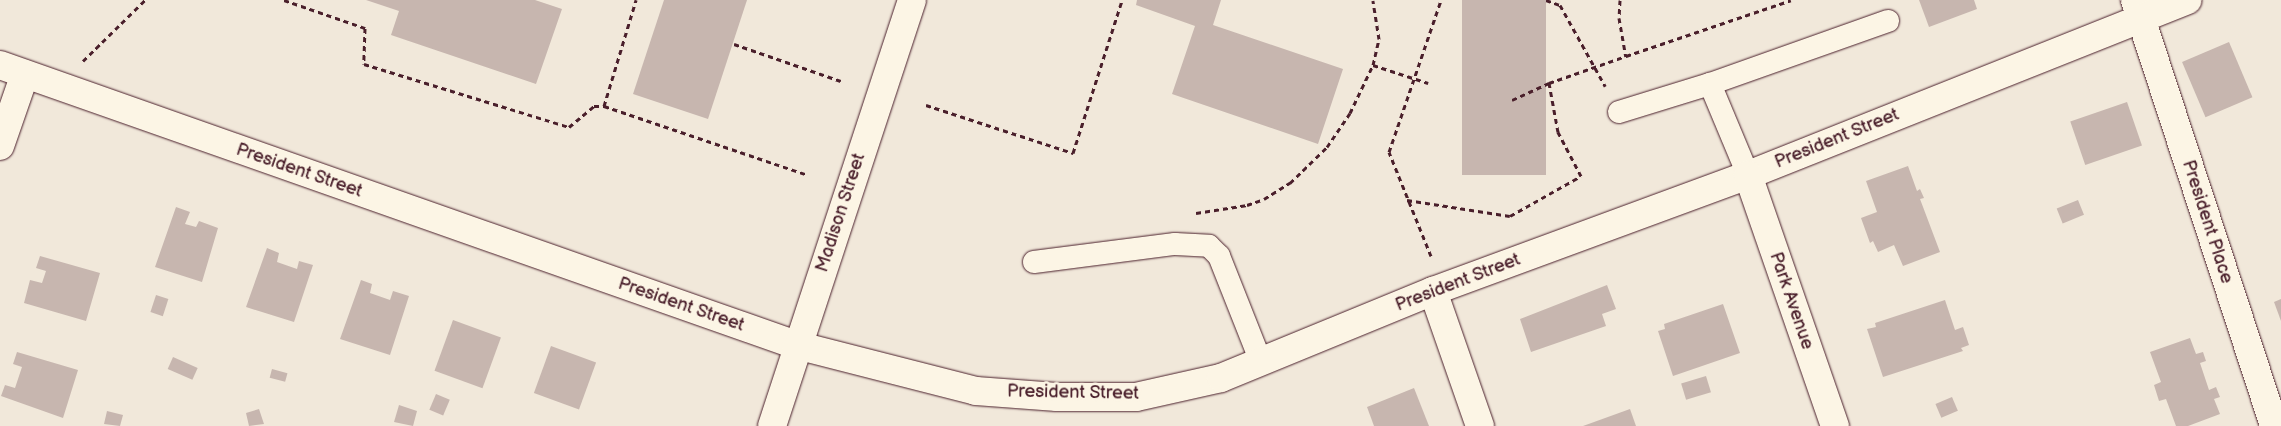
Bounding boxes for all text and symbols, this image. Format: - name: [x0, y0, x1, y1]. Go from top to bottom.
- street label: President Street: [1772, 104, 1902, 174]
- street label: President Street: [233, 139, 365, 203]
- street label: Madison Street: [812, 151, 870, 275]
- street label: President Place: [2177, 158, 2237, 286]
- street label: President Street: [1392, 249, 1524, 317]
- street label: Park Avenue: [1764, 250, 1818, 352]
- street label: President Street: [615, 273, 747, 337]
- street label: President Street: [1007, 381, 1139, 405]

